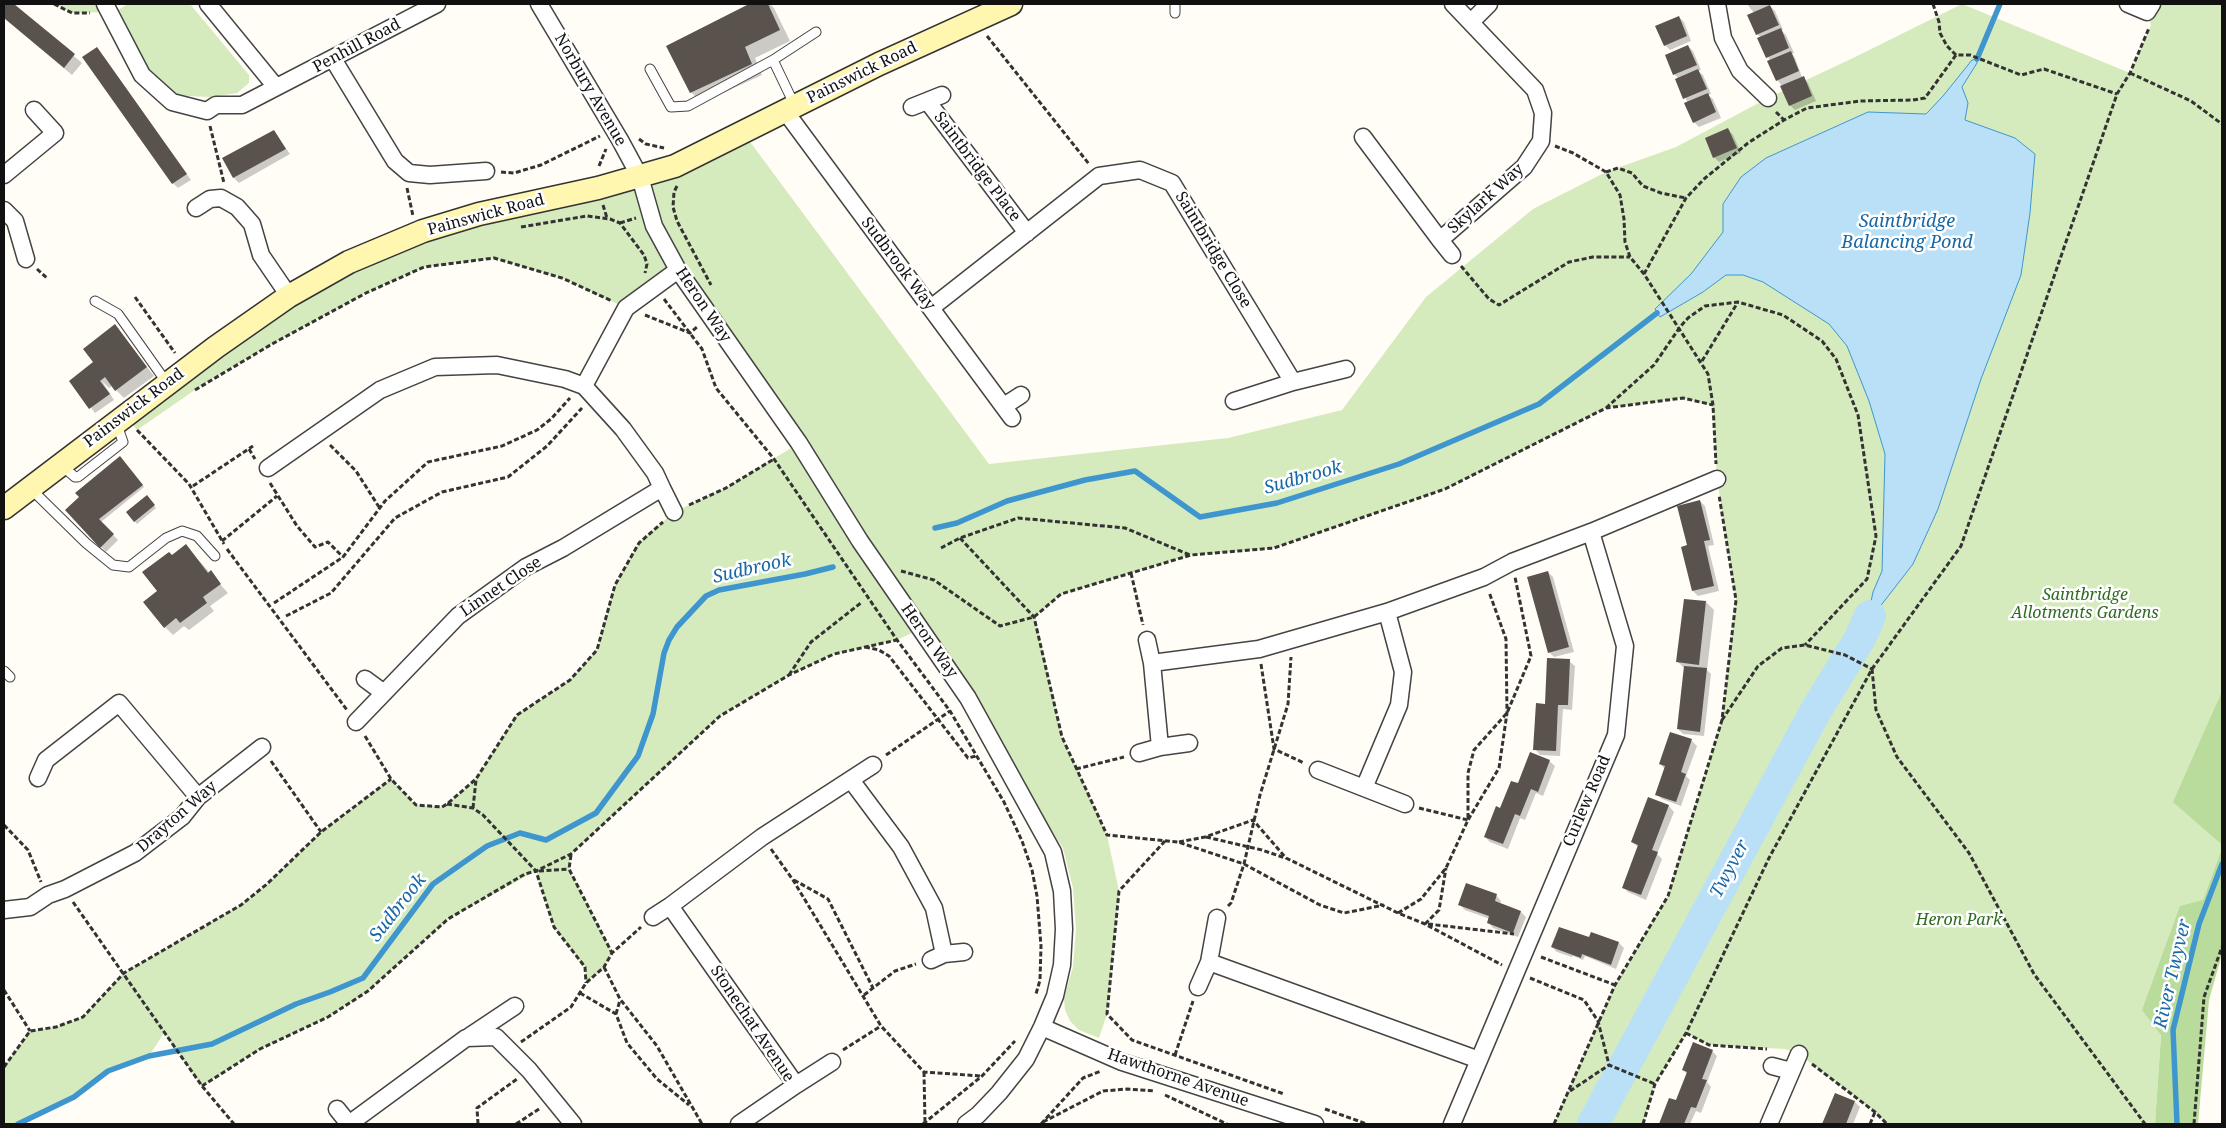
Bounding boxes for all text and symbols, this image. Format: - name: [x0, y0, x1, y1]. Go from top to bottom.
- street label: Penhill Road: [310, 15, 404, 77]
- street label: Norbury Avenue: [550, 30, 630, 150]
- street label: Painswick Road: [804, 38, 920, 108]
- street label: Saintbridge Place: [929, 108, 1025, 226]
- street label: Skylark Way: [1444, 160, 1528, 238]
- street label: Saintbridge Close: [1171, 188, 1255, 312]
- street label: Painswick Road: [425, 190, 547, 240]
- water label: Saintbridge Balancing Pond: [1841, 211, 1973, 253]
- street label: Sudbrook Way: [857, 214, 939, 314]
- street label: Heron Way: [671, 264, 735, 346]
- street label: Painswick Road: [80, 364, 188, 452]
- water label: Sudbrook: [1262, 457, 1344, 499]
- water label: Sudbrook: [711, 549, 793, 589]
- street label: Linnet Close: [457, 553, 545, 621]
- park label: Saintbridge Allotments Gardens: [2011, 585, 2159, 623]
- street label: Heron Way: [897, 600, 961, 682]
- street label: Curlew Road: [1559, 752, 1615, 850]
- street label: Drayton Way: [133, 777, 221, 857]
- water label: Twyver: [1706, 836, 1754, 902]
- water label: Sudbrook: [365, 870, 431, 946]
- park label: Heron Park: [1916, 910, 2002, 930]
- water label: River Twyver: [2150, 917, 2196, 1031]
- street label: Stonechat Avenue: [706, 962, 798, 1086]
- street label: Hawthorne Avenue: [1105, 1045, 1251, 1111]

